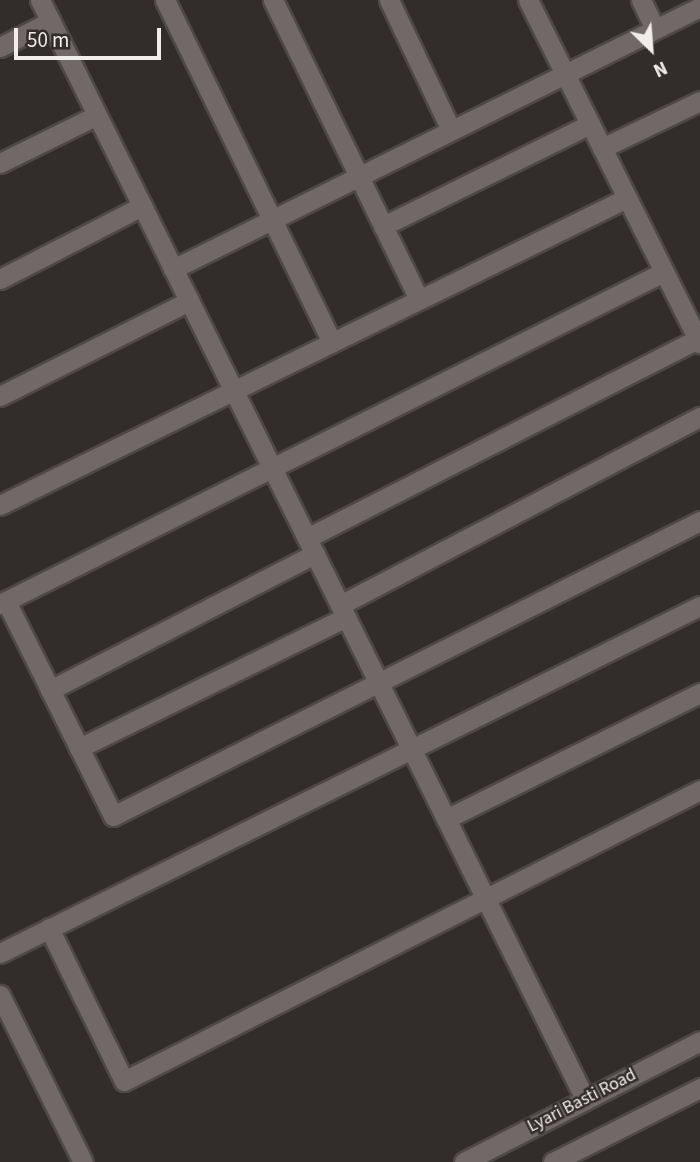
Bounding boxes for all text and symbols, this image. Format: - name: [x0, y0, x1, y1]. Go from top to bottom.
- scale bar: [18, 14, 164, 58]
- north arrow: [616, 14, 686, 84]
- text: 50 m: [27, 25, 69, 55]
- text: N: [649, 54, 672, 83]
- street label: Lyari Basti Road: [524, 1064, 640, 1138]

